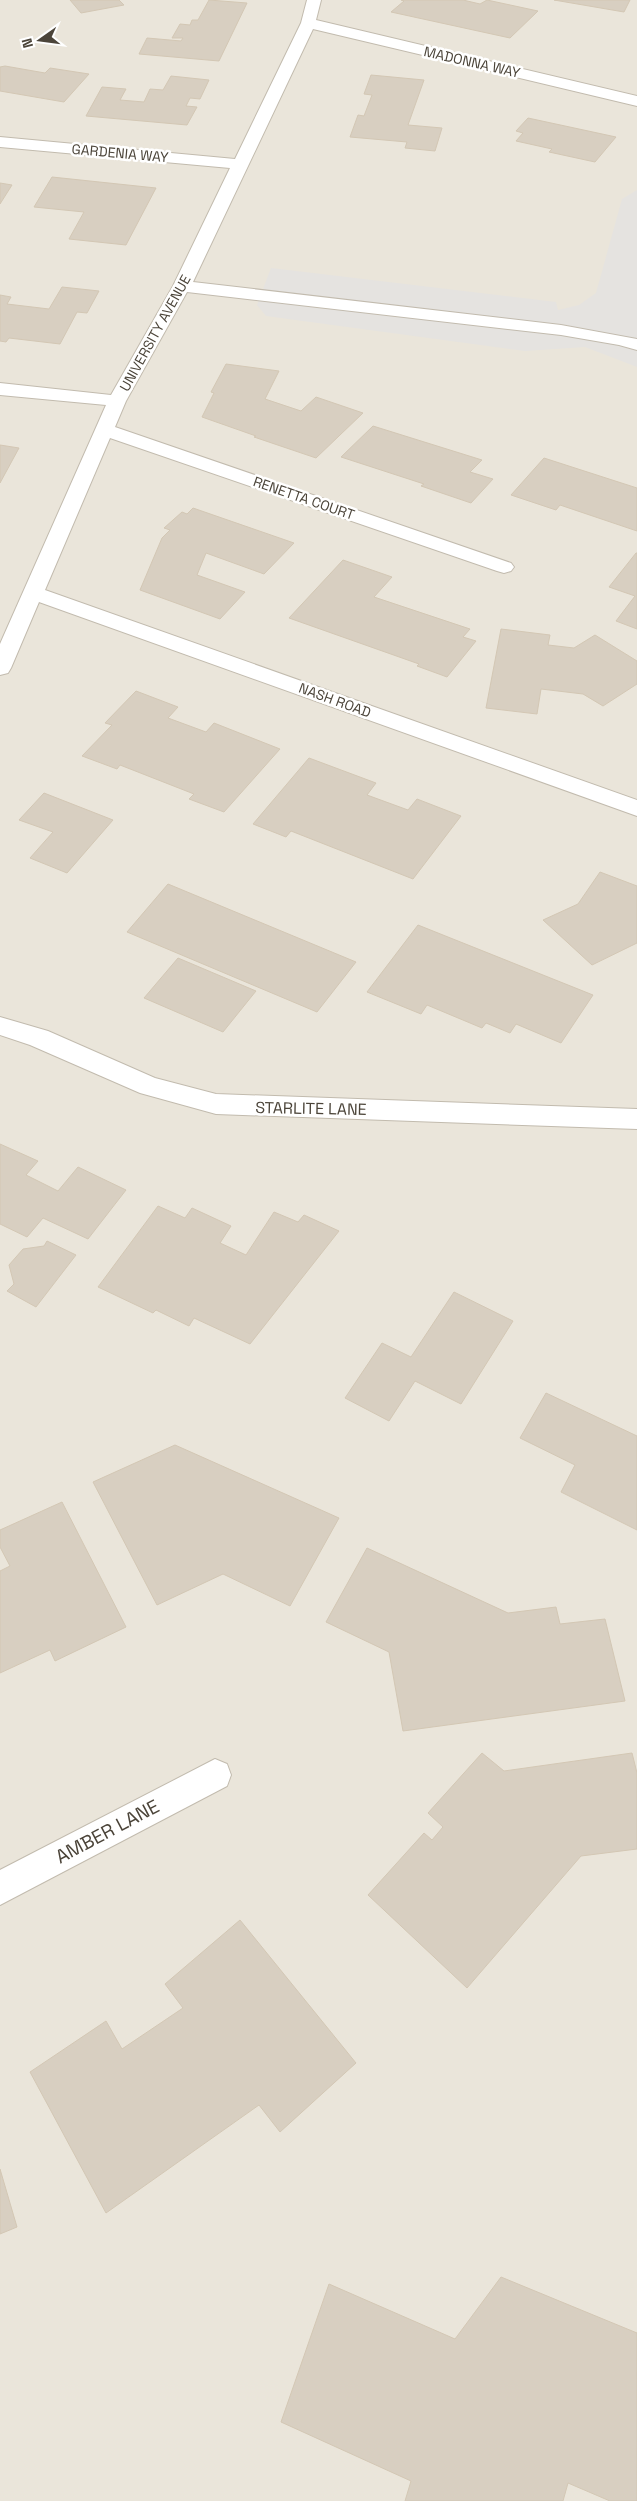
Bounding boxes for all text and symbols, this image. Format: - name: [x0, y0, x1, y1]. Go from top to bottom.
- north arrow: [15, 15, 65, 65]
- text: N: [18, 36, 37, 50]
- street label: MADONNA WAY: [422, 42, 522, 82]
- street label: GARDENIA WAY: [71, 140, 170, 166]
- street label: UNIVERSITY AVENUE: [115, 271, 195, 394]
- street label: RENETTA COURT: [251, 472, 357, 524]
- street label: NASH ROAD: [296, 679, 374, 721]
- street label: STARLITE LANE: [255, 1097, 367, 1120]
- street label: AMBER LANE: [51, 1794, 164, 1869]

